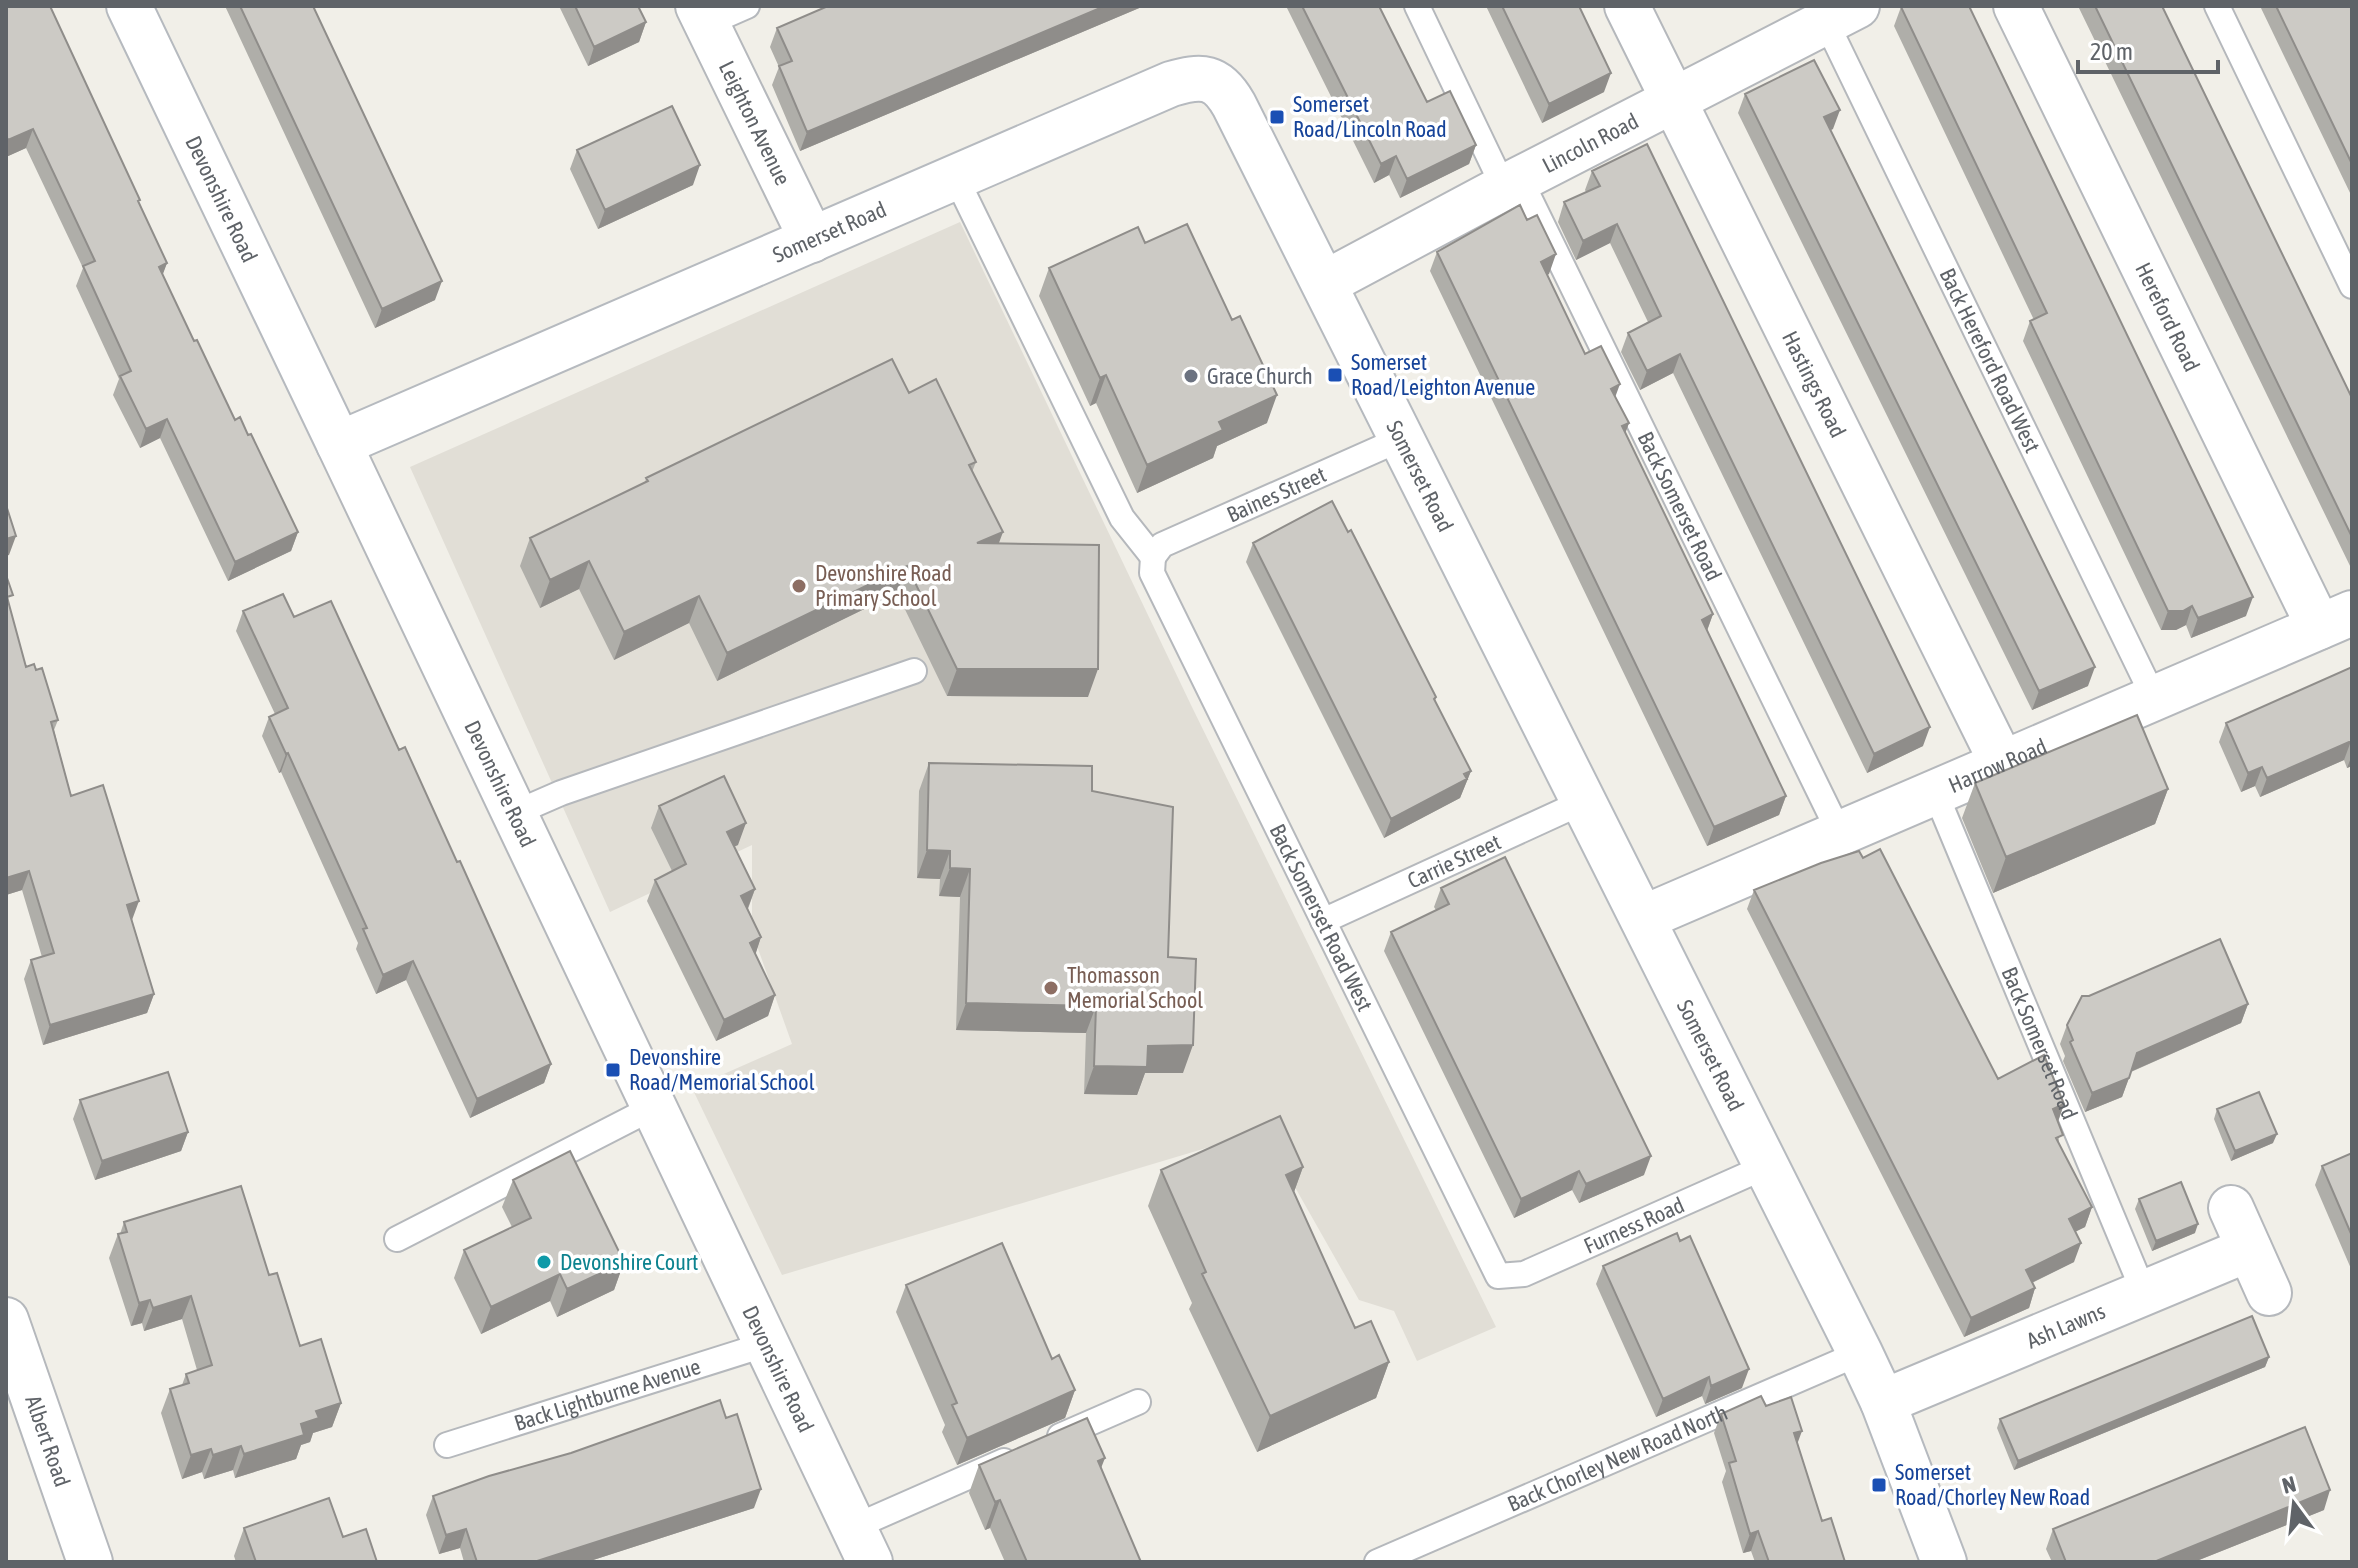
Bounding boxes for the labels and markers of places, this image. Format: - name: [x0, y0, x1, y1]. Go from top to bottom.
- place label: Somerset Road/Lincoln Road: [1293, 91, 1447, 142]
- marker: Somerset Road/Lincoln Road: [1268, 108, 1286, 126]
- place label: Somerset Road/Leighton Avenue: [1351, 349, 1535, 400]
- place label: Grace Church: [1207, 363, 1313, 389]
- marker: Somerset Road/Leighton Avenue: [1326, 366, 1344, 384]
- marker: Grace Church: [1182, 367, 1200, 385]
- place label: Devonshire Road Primary School: [815, 560, 952, 611]
- marker: Devonshire Road Primary School: [790, 577, 808, 595]
- place label: Thomasson Memorial School: [1067, 962, 1203, 1013]
- marker: Thomasson Memorial School: [1042, 979, 1060, 997]
- place label: Devonshire Road/Memorial School: [629, 1044, 815, 1095]
- marker: Devonshire Road/Memorial School: [604, 1061, 622, 1079]
- place label: Devonshire Court: [560, 1249, 698, 1275]
- marker: Devonshire Court: [535, 1253, 553, 1271]
- place label: Somerset Road/Chorley New Road: [1895, 1459, 2090, 1510]
- marker: Somerset Road/Chorley New Road: [1870, 1476, 1888, 1494]

